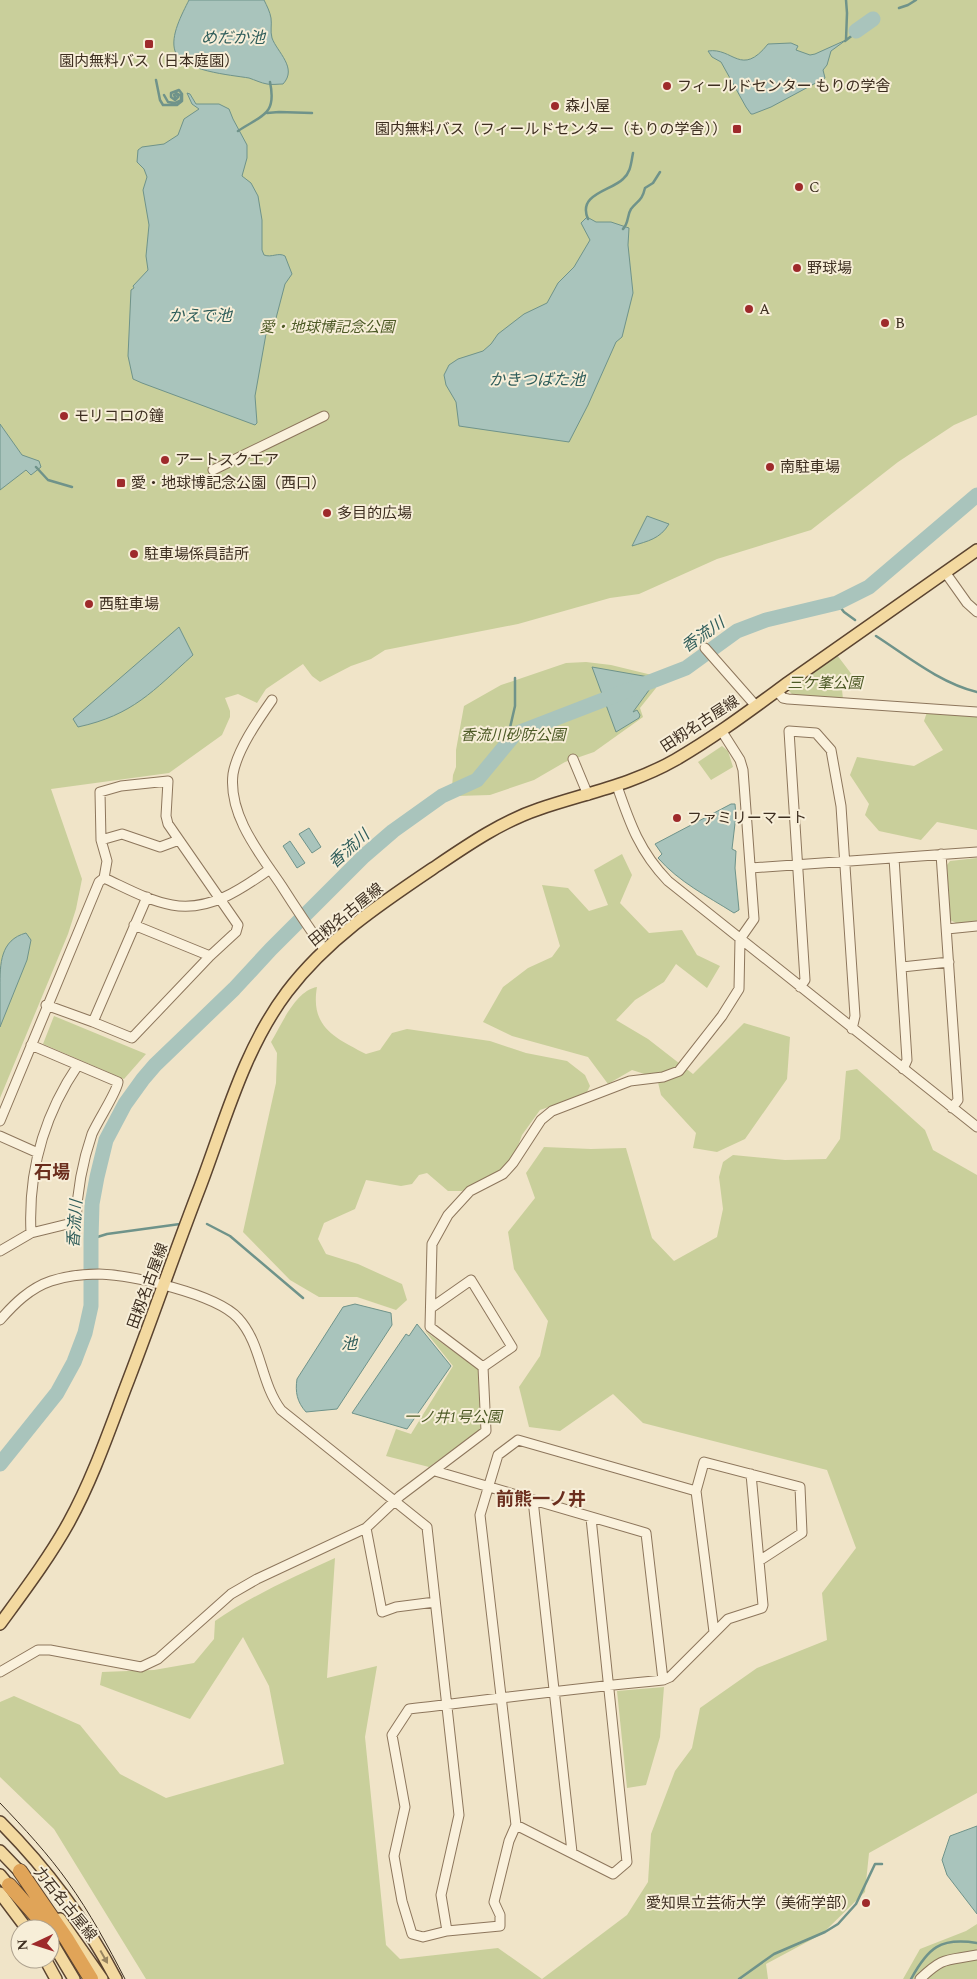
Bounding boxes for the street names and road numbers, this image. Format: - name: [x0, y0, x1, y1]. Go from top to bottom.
- street label: 田籾名古屋線: [656, 690, 744, 758]
- street label: 田籾名古屋線: [304, 878, 388, 952]
- street label: 田籾名古屋線: [122, 1240, 174, 1332]
- street label: 力石名古屋線: [28, 1862, 102, 1946]

